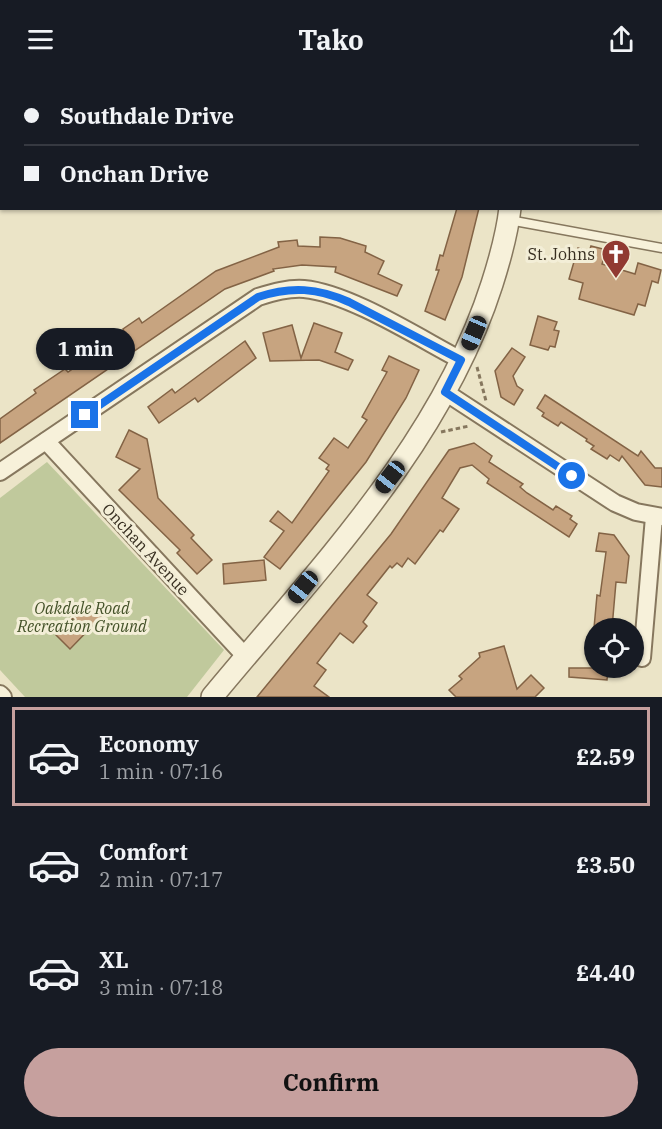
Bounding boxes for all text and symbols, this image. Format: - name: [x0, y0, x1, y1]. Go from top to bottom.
- text: Tako: [298, 22, 364, 57]
- icon: menu: [24, 23, 57, 56]
- icon: share: [605, 23, 638, 56]
- text: Southdale Drive: [60, 101, 234, 130]
- text: Onchan Drive: [60, 159, 209, 188]
- church icon: St. Johns: [600, 238, 632, 280]
- place label: St. Johns: [528, 244, 595, 264]
- car: [459, 313, 489, 353]
- callout: 1 min: [36, 328, 134, 370]
- text: 1 min: [58, 335, 114, 362]
- route end: [71, 401, 98, 428]
- car: [372, 457, 408, 497]
- route start: [558, 462, 585, 489]
- street label: Onchan Avenue: [98, 499, 194, 599]
- car: [285, 567, 321, 607]
- park label: Oakdale Road Recreation Ground: [16, 598, 147, 636]
- map controls: [584, 618, 644, 678]
- button: locate: [584, 618, 644, 678]
- text: Economy: [99, 729, 199, 758]
- icon: car: [27, 730, 81, 784]
- text: £2.59: [576, 742, 635, 771]
- text: 1 min · 07:16: [99, 758, 223, 785]
- text: Comfort: [99, 837, 188, 866]
- icon: car: [27, 838, 81, 892]
- text: £3.50: [576, 850, 635, 879]
- text: 2 min · 07:17: [99, 866, 223, 893]
- text: XL: [99, 945, 129, 974]
- icon: car: [27, 946, 81, 1000]
- text: £4.40: [576, 958, 635, 987]
- text: 3 min · 07:18: [99, 974, 223, 1001]
- button: Confirm: [24, 1048, 638, 1117]

